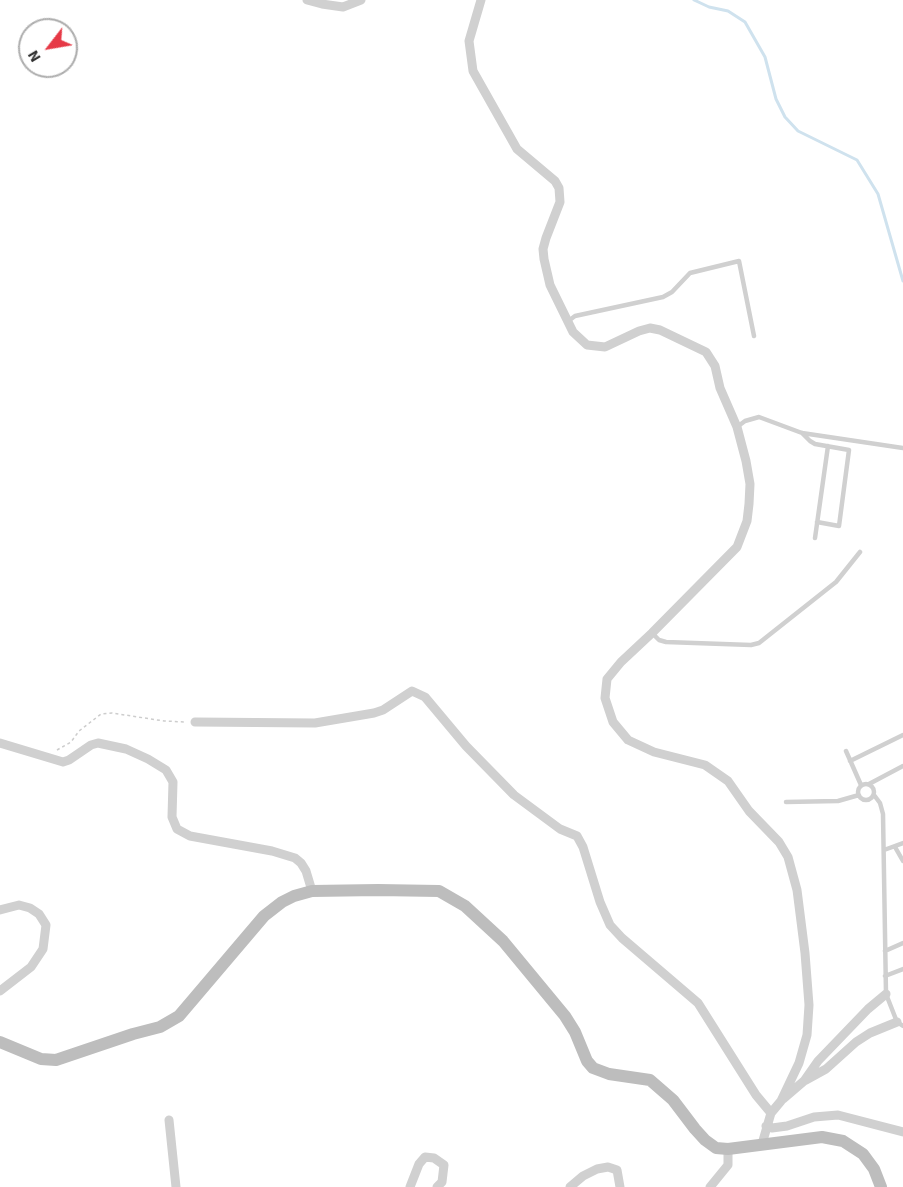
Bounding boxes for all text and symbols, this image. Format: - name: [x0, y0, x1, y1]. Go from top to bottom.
- north arrow: [18, 18, 78, 78]
- text: N: [22, 46, 46, 66]

